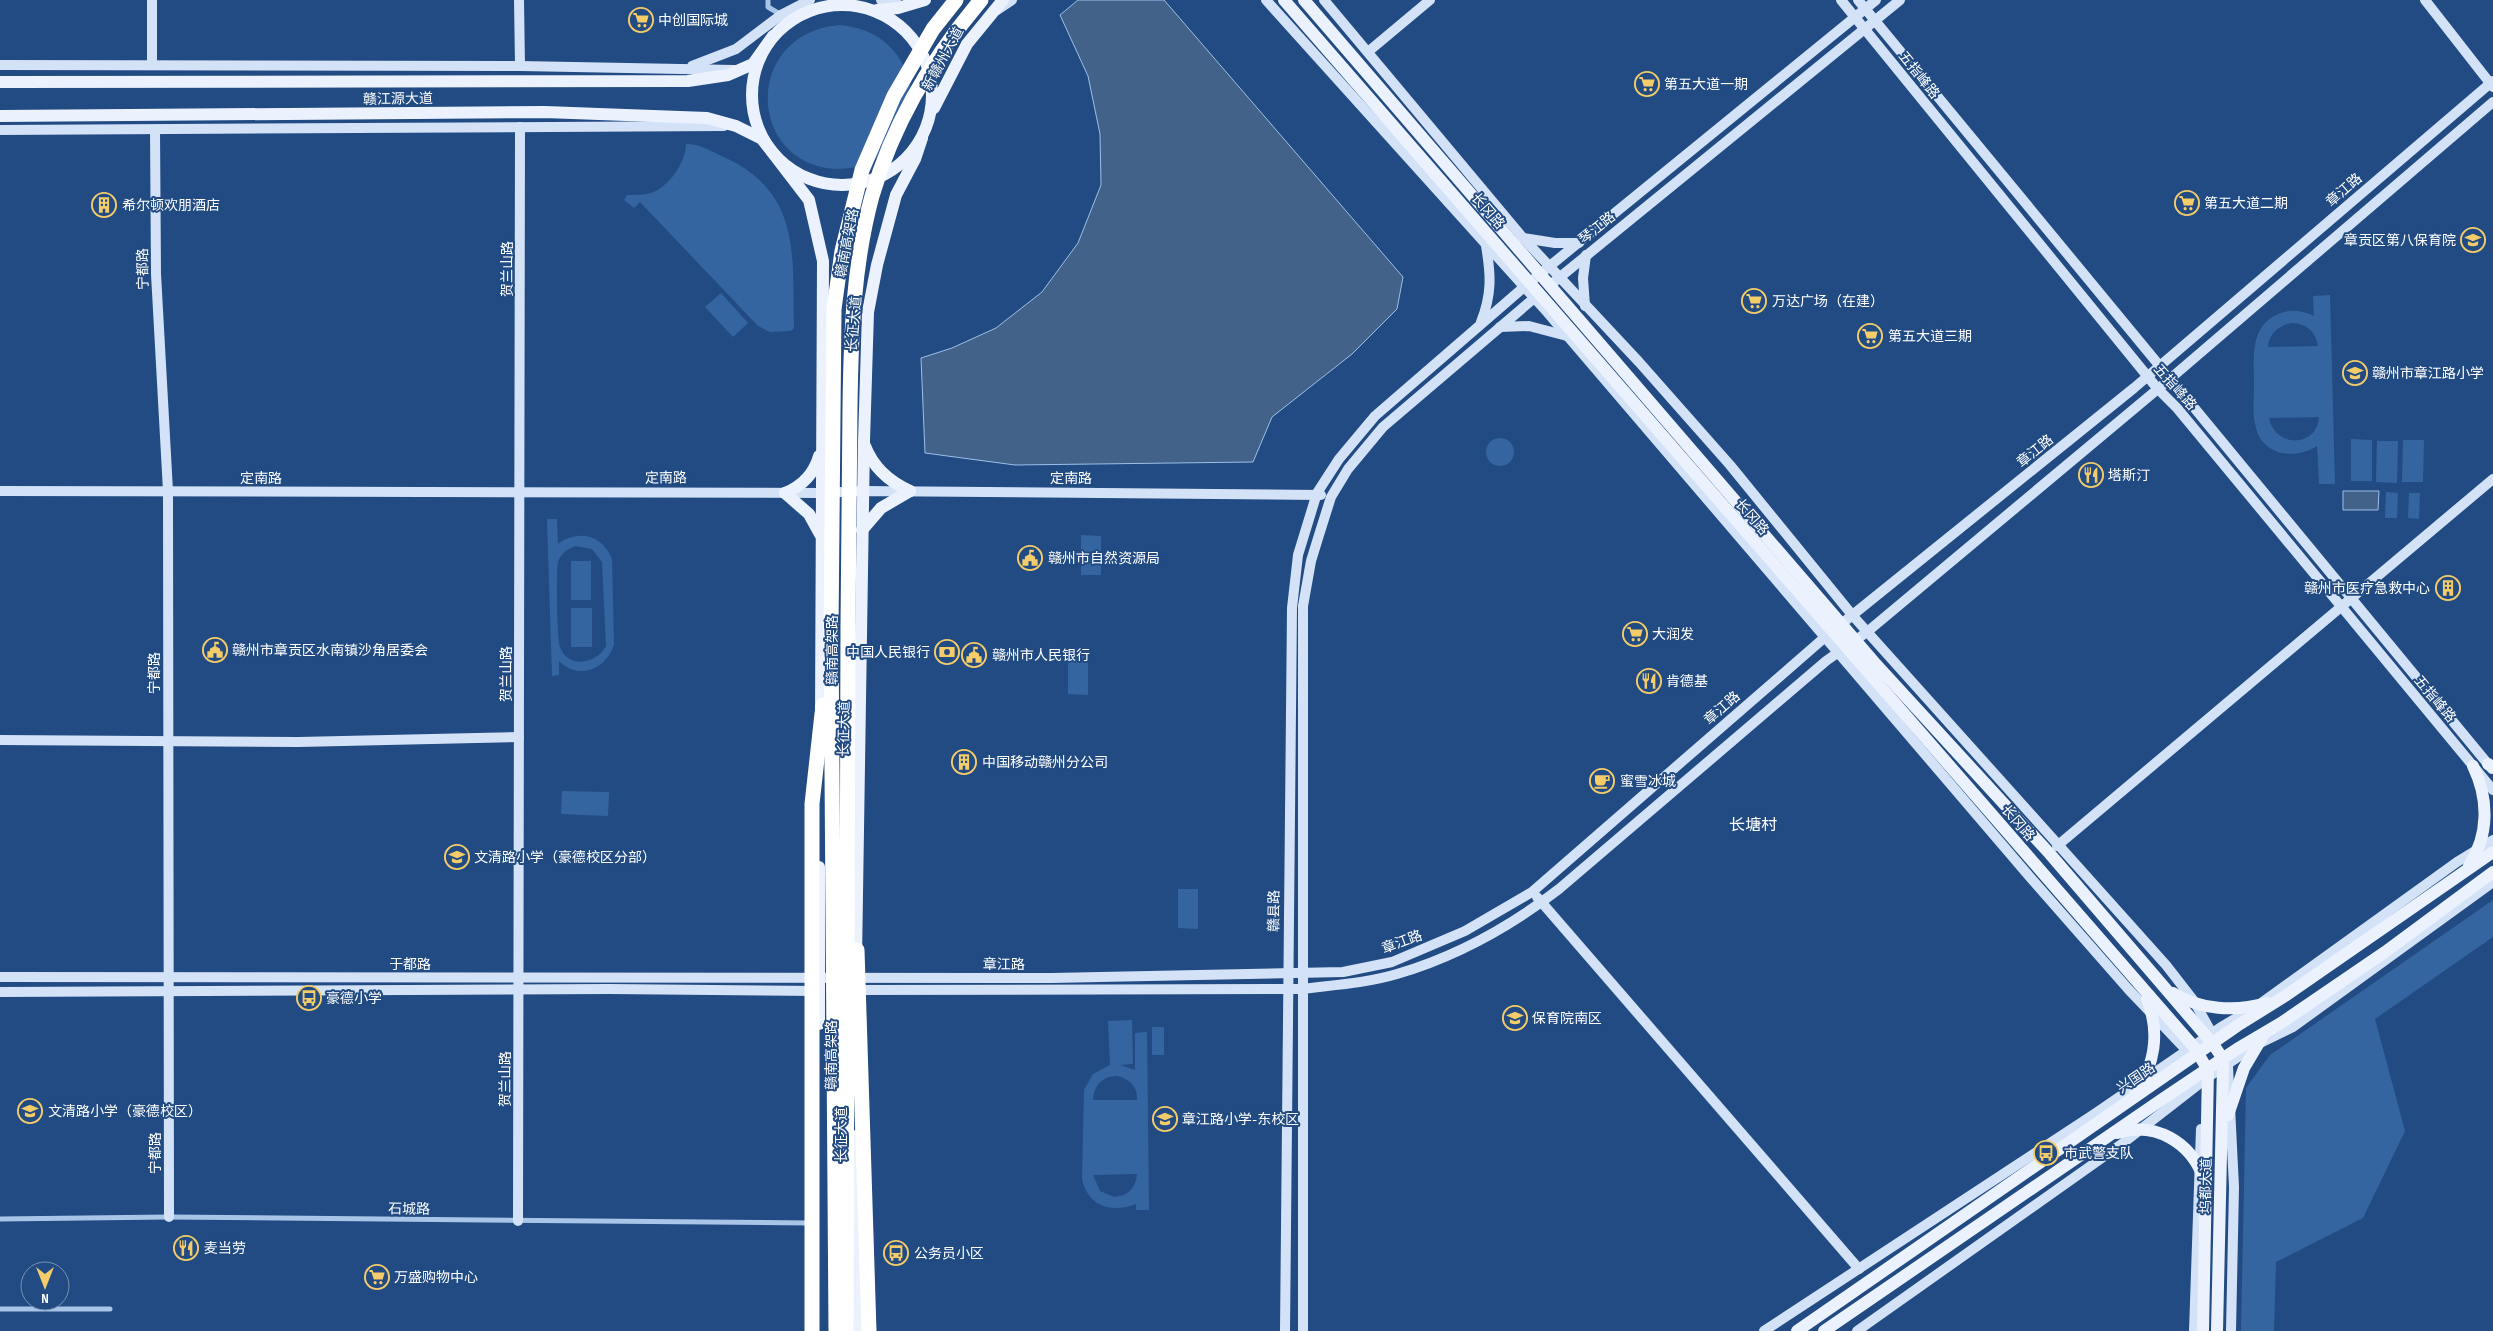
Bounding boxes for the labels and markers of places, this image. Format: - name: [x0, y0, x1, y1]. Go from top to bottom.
- supermarket icon: 中创国际城: [628, 7, 654, 33]
- place label: 中创国际城: [658, 12, 728, 29]
- supermarket icon: 第五大道一期: [1634, 71, 1660, 97]
- place label: 第五大道一期: [1664, 76, 1748, 93]
- supermarket icon: 第五大道二期: [2174, 190, 2200, 216]
- building icon: 希尔顿欢朋酒店: [91, 192, 117, 218]
- place label: 第五大道二期: [2204, 195, 2288, 212]
- place label: 希尔顿欢朋酒店: [122, 197, 220, 214]
- school or university icon: 章贡区第八保育院: [2460, 227, 2486, 253]
- place label: 章贡区第八保育院: [2344, 232, 2456, 249]
- supermarket icon: 万达广场（在建）: [1741, 288, 1767, 314]
- place label: 万达广场（在建）: [1772, 293, 1884, 310]
- supermarket icon: 第五大道三期: [1857, 323, 1883, 349]
- place label: 第五大道三期: [1888, 328, 1972, 345]
- school or university icon: 赣州市章江路小学: [2342, 360, 2368, 386]
- place label: 赣州市章江路小学: [2372, 365, 2484, 382]
- restaurant icon: 塔斯汀: [2078, 462, 2104, 488]
- place label: 塔斯汀: [2108, 467, 2150, 484]
- public building icon: 赣州市自然资源局: [1017, 545, 1043, 571]
- place label: 赣州市自然资源局: [1048, 550, 1160, 567]
- building icon: 赣州市医疗急救中心: [2435, 575, 2461, 601]
- place label: 赣州市医疗急救中心: [2304, 580, 2430, 597]
- supermarket icon: 大润发: [1622, 621, 1648, 647]
- place label: 大润发: [1652, 626, 1694, 643]
- public building icon: 赣州市章贡区水南镇沙角居委会: [202, 637, 228, 663]
- bank icon: 中国人民银行: [934, 639, 960, 665]
- place label: 赣州市章贡区水南镇沙角居委会: [232, 642, 428, 659]
- public building icon: 赣州市人民银行: [961, 642, 987, 668]
- place label: 中国人民银行: [846, 644, 930, 661]
- place label: 赣州市人民银行: [992, 647, 1090, 664]
- restaurant icon: 肯德基: [1636, 668, 1662, 694]
- place label: 肯德基: [1666, 673, 1708, 690]
- building icon: 中国移动赣州分公司: [951, 749, 977, 775]
- place label: 中国移动赣州分公司: [982, 754, 1108, 771]
- cafe icon: 蜜雪冰城: [1589, 768, 1615, 794]
- place label: 蜜雪冰城: [1620, 773, 1676, 790]
- school or university icon: 文清路小学（豪德校区分部）: [444, 844, 470, 870]
- place label: 文清路小学（豪德校区分部）: [474, 849, 656, 866]
- bus stop icon: 豪德小学: [296, 985, 322, 1011]
- place label: 豪德小学: [326, 990, 382, 1007]
- school or university icon: 保育院南区: [1502, 1005, 1528, 1031]
- place label: 保育院南区: [1532, 1010, 1602, 1027]
- school or university icon: 文清路小学（豪德校区）: [17, 1098, 43, 1124]
- place label: 文清路小学（豪德校区）: [48, 1103, 202, 1120]
- school or university icon: 章江路小学-东校区: [1152, 1106, 1178, 1132]
- place label: 章江路小学-东校区: [1182, 1111, 1299, 1128]
- bus stop icon: 市武警支队: [2033, 1140, 2059, 1166]
- place label: 市武警支队: [2064, 1145, 2134, 1162]
- restaurant icon: 麦当劳: [173, 1235, 199, 1261]
- place label: 麦当劳: [204, 1240, 246, 1257]
- bus stop icon: 公务员小区: [883, 1240, 909, 1266]
- place label: 公务员小区: [914, 1245, 984, 1262]
- supermarket icon: 万盛购物中心: [364, 1264, 390, 1290]
- place label: 万盛购物中心: [394, 1269, 478, 1286]

